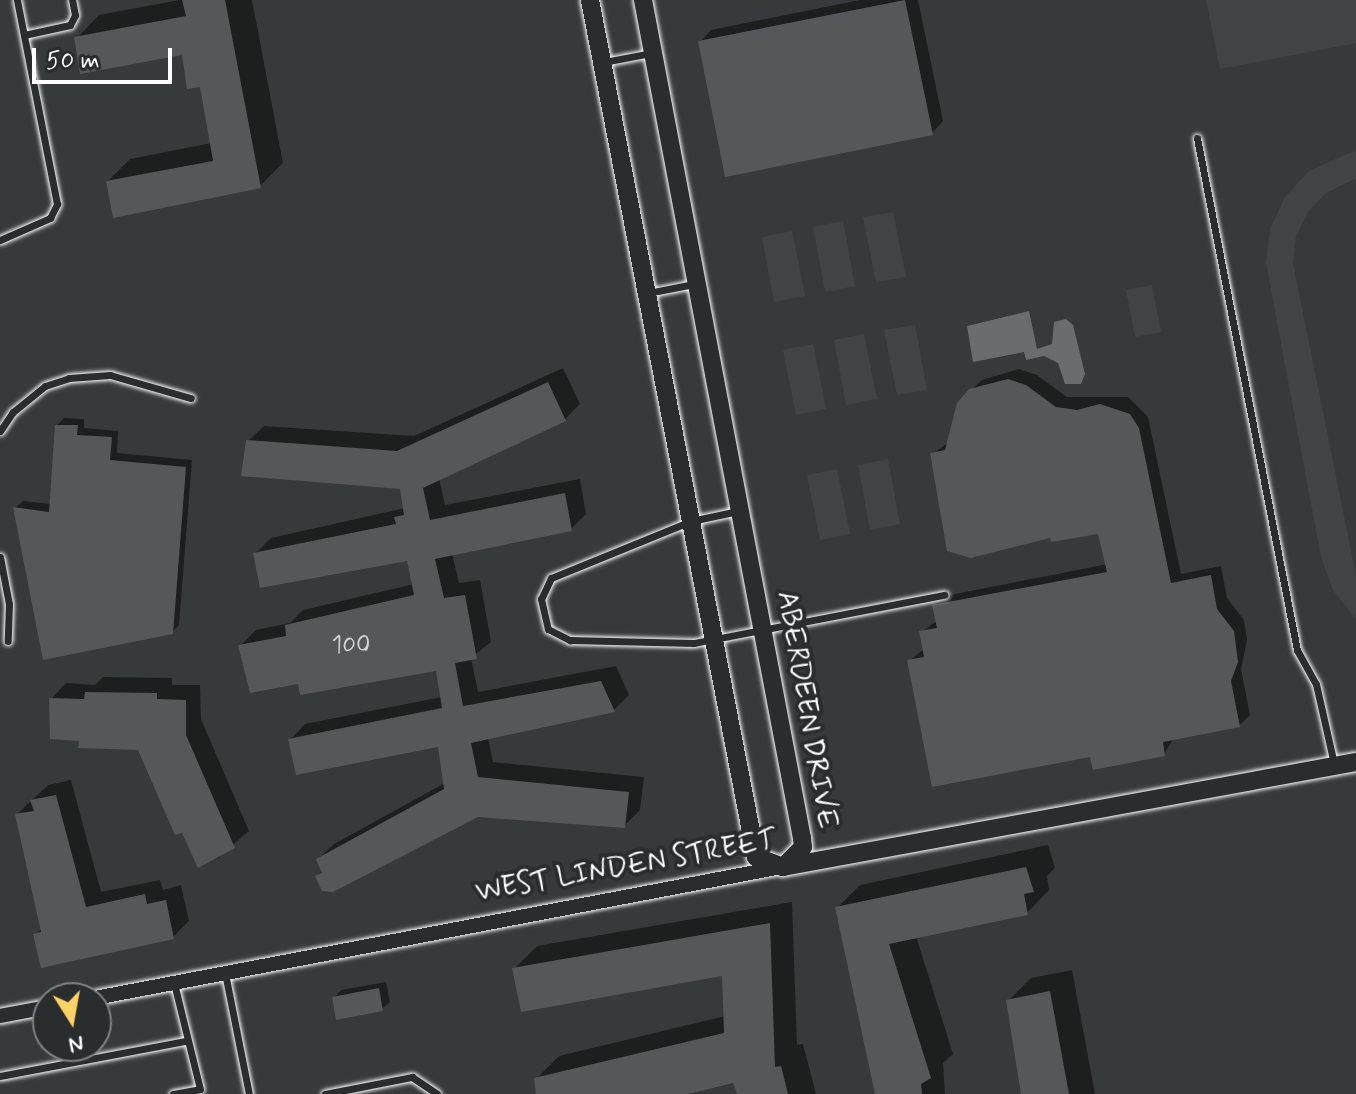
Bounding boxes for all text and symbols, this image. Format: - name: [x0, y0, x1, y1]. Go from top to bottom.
- scale bar: [36, 32, 176, 82]
- text: 50 m: [46, 46, 100, 77]
- street label: ABERDEEN DRIVE: [768, 588, 844, 832]
- house number: 100: [332, 632, 370, 660]
- street label: WEST LINDEN STREET: [473, 824, 779, 910]
- north arrow: [32, 982, 112, 1062]
- text: N: [66, 1028, 86, 1059]

